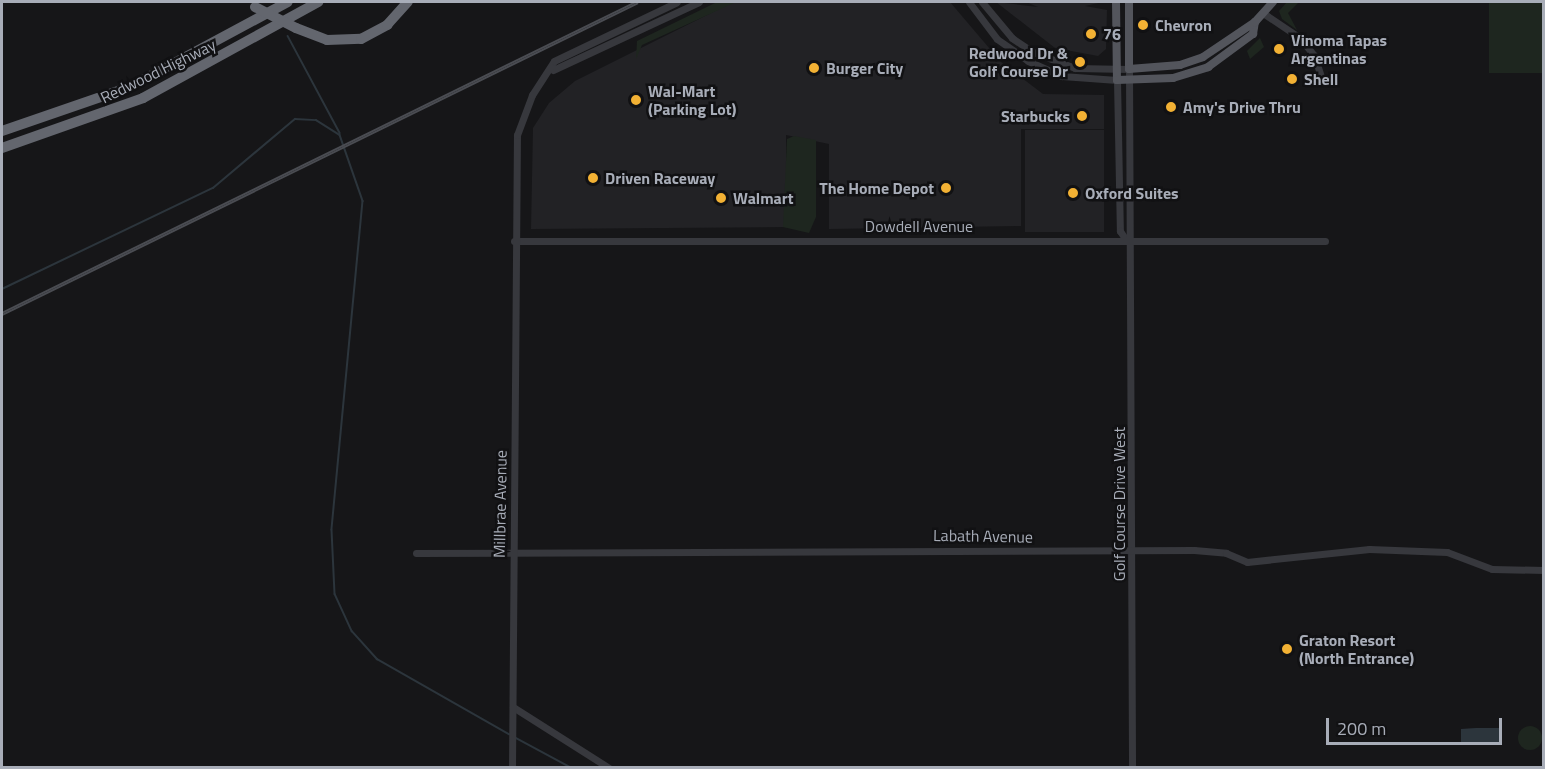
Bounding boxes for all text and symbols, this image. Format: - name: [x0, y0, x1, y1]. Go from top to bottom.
- place label: Chevron: [1155, 15, 1212, 35]
- marker: Chevron: [1136, 18, 1150, 32]
- place label: 76: [1103, 24, 1121, 44]
- marker: 76: [1084, 27, 1098, 41]
- place label: Vinoma Tapas Argentinas: [1291, 30, 1387, 68]
- street label: Redwood Highway: [97, 35, 219, 107]
- marker: Vinoma Tapas Argentinas: [1272, 42, 1286, 56]
- place label: Redwood Dr & Golf Course Dr: [969, 43, 1068, 81]
- marker: Redwood Dr & Golf Course Dr: [1073, 55, 1087, 69]
- place label: Burger City: [826, 58, 903, 78]
- marker: Burger City: [807, 61, 821, 75]
- place label: Shell: [1304, 69, 1338, 89]
- marker: Shell: [1285, 72, 1299, 86]
- place label: Wal-Mart (Parking Lot): [648, 81, 736, 119]
- marker: Wal-Mart (Parking Lot): [629, 93, 643, 107]
- place label: Amy's Drive Thru: [1183, 97, 1301, 117]
- marker: Amy's Drive Thru: [1164, 100, 1178, 114]
- place label: Starbucks: [1001, 106, 1070, 126]
- marker: Starbucks: [1075, 109, 1089, 123]
- place label: Driven Raceway: [605, 168, 715, 188]
- marker: Driven Raceway: [586, 171, 600, 185]
- place label: The Home Depot: [819, 178, 934, 198]
- marker: The Home Depot: [939, 181, 953, 195]
- place label: Oxford Suites: [1085, 183, 1179, 203]
- marker: Oxford Suites: [1066, 186, 1080, 200]
- place label: Walmart: [733, 188, 794, 208]
- marker: Walmart: [714, 191, 728, 205]
- street label: Dowdell Avenue: [865, 216, 973, 236]
- street label: Golf Course Drive West: [1109, 427, 1129, 581]
- street label: Millbrae Avenue: [489, 450, 511, 558]
- street label: Labath Avenue: [933, 526, 1033, 546]
- place label: Graton Resort (North Entrance): [1299, 630, 1414, 668]
- marker: Graton Resort (North Entrance): [1280, 642, 1294, 656]
- scale bar: [1329, 706, 1504, 744]
- text: 200 m: [1337, 715, 1386, 742]

